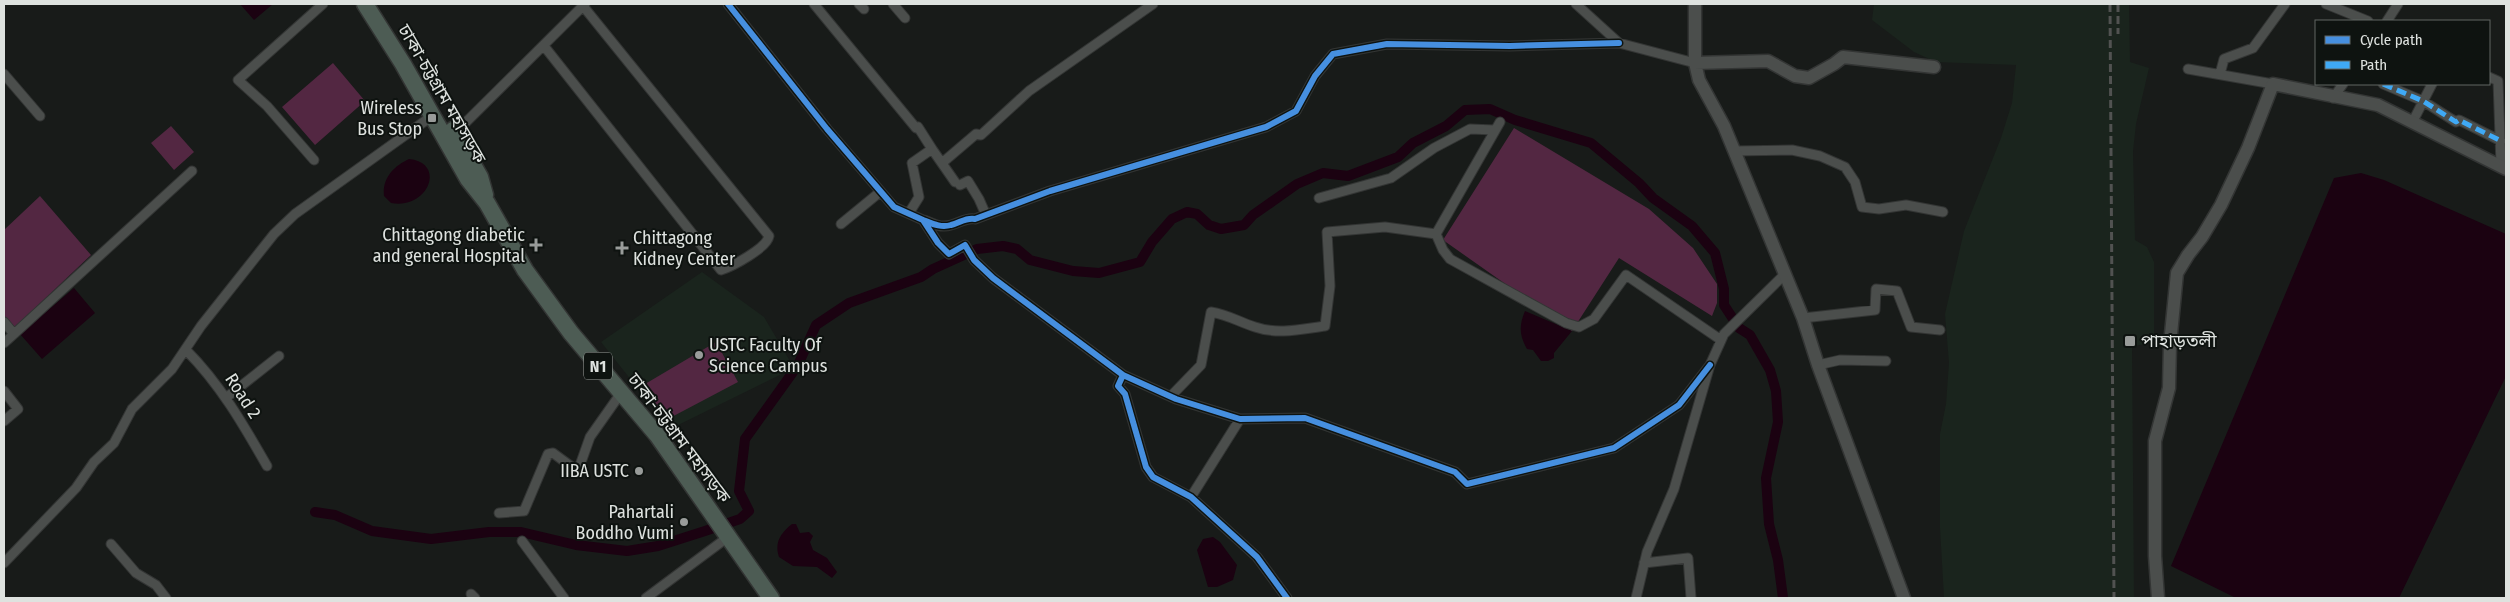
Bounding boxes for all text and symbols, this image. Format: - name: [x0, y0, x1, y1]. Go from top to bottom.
- street label: ঢাকা-চট্টগ্রাম মহাসড়ক: [393, 20, 491, 168]
- legend: [2315, 20, 2490, 85]
- text: Cycle path: [2360, 31, 2423, 49]
- text: Path: [2360, 56, 2387, 74]
- place label: Wireless Bus Stop: [357, 97, 422, 140]
- marker: Wireless Bus Stop: [426, 112, 438, 124]
- place label: Chittagong diabetic and general Hospital: [373, 224, 525, 267]
- place label: Chittagong Kidney Center: [633, 227, 736, 270]
- marker: Chittagong diabetic and general Hospital: [529, 238, 543, 252]
- marker: Chittagong Kidney Center: [615, 241, 629, 255]
- place label: পাহাড়তলী: [2141, 330, 2217, 352]
- place label: USTC Faculty Of Science Campus: [709, 334, 828, 377]
- marker: পাহাড়তলী: [2123, 334, 2137, 348]
- marker: USTC Faculty Of Science Campus: [693, 349, 705, 361]
- road number: N1: [584, 352, 612, 380]
- street label: ঢাকা-চট্টগ্রাম মহাসড়ক: [622, 368, 735, 508]
- street label: Road 2: [220, 369, 266, 423]
- place label: IIBA USTC: [560, 460, 629, 482]
- marker: IIBA USTC: [633, 465, 645, 477]
- place label: Pahartali Boddho Vumi: [576, 501, 674, 544]
- marker: Pahartali Boddho Vumi: [678, 516, 690, 528]

